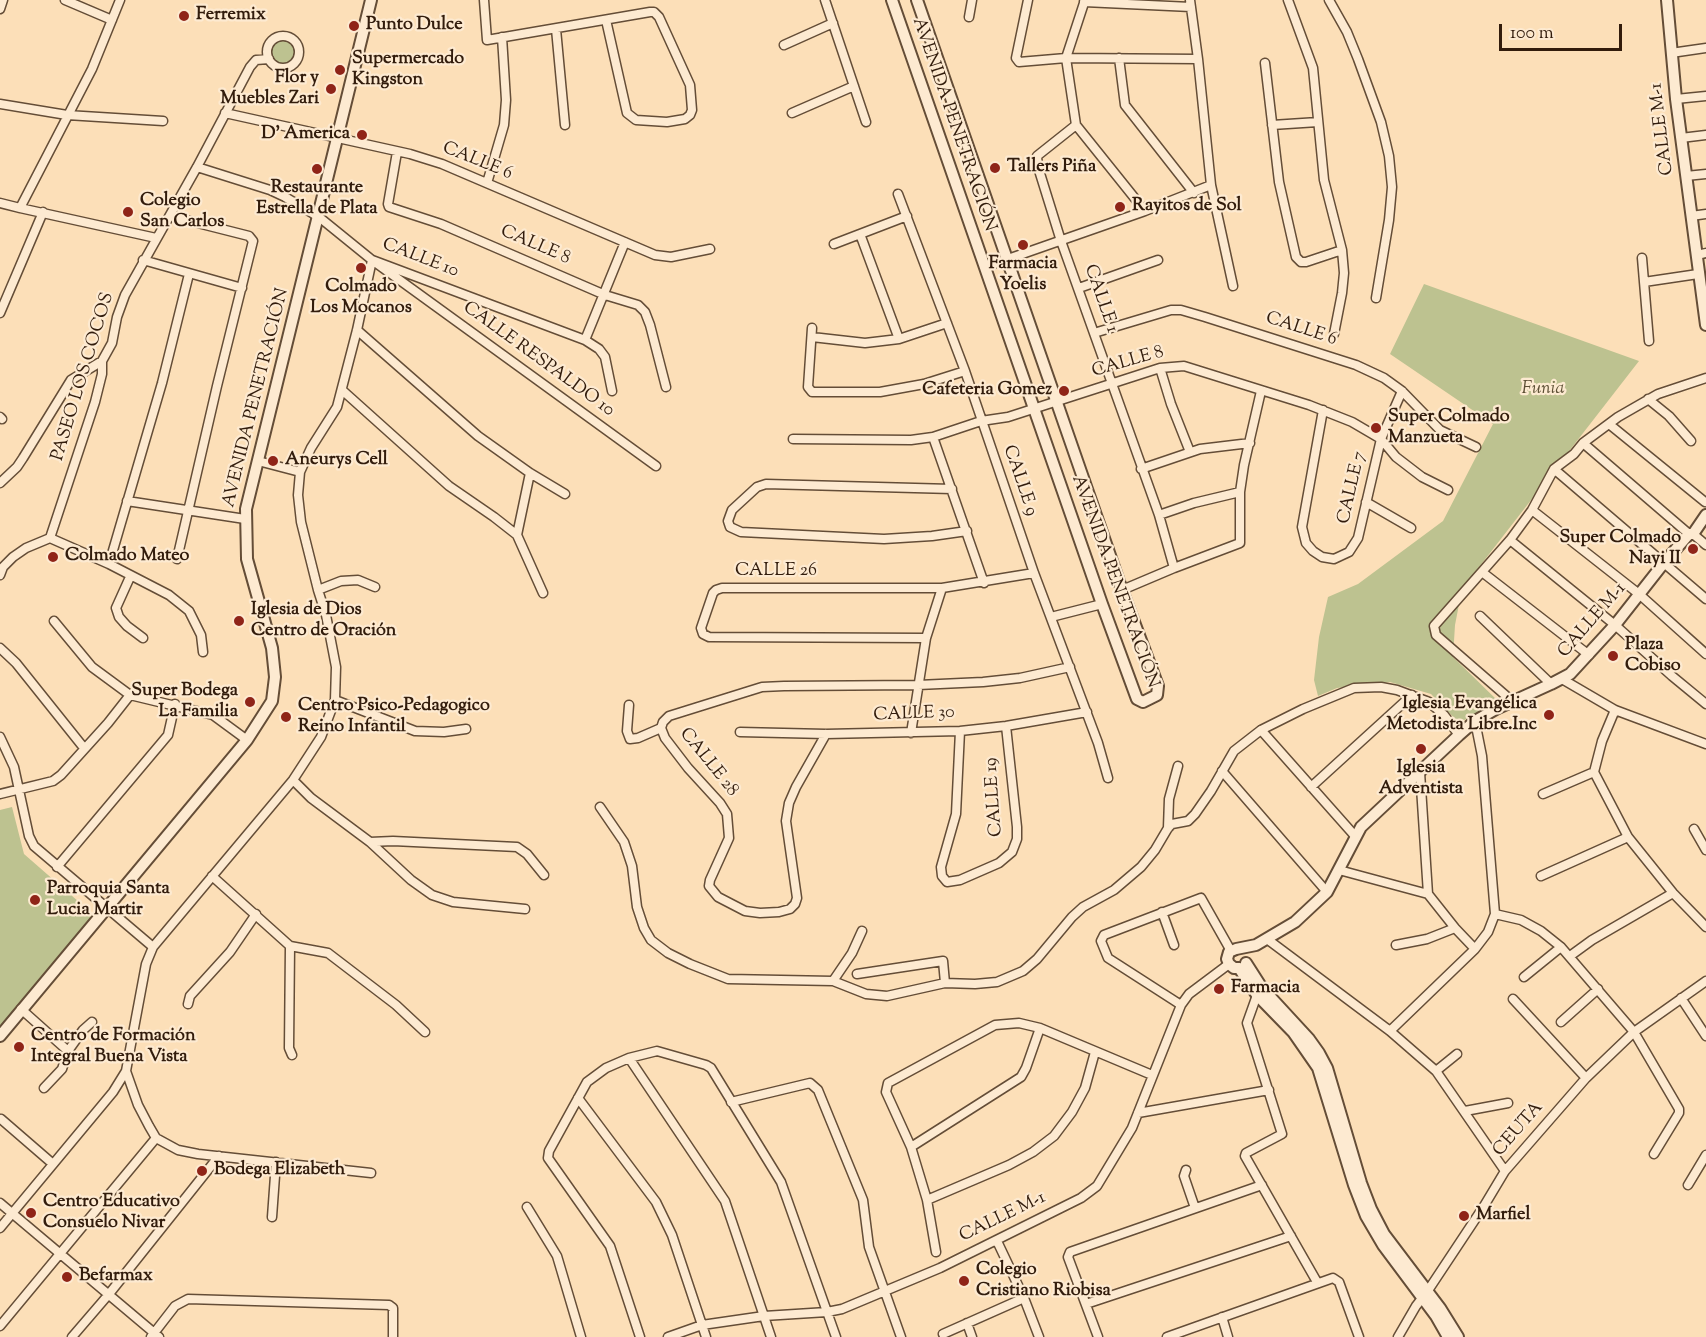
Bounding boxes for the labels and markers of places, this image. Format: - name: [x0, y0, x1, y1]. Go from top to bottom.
- place label: Ferremix: [196, 5, 266, 27]
- marker: Ferremix: [177, 9, 191, 23]
- place label: Punto Dulce: [366, 15, 463, 37]
- marker: Punto Dulce: [347, 19, 361, 33]
- place label: Supermercado Kingston: [352, 49, 464, 92]
- marker: Supermercado Kingston: [333, 63, 347, 77]
- place label: Flor y Muebles Zari: [220, 68, 319, 110]
- marker: Flor y Muebles Zari: [324, 82, 338, 96]
- place label: D' America: [261, 124, 350, 146]
- marker: D' America: [355, 128, 369, 142]
- place label: Tallers Piña: [1007, 157, 1096, 179]
- marker: Tallers Piña: [988, 161, 1002, 175]
- marker: Restaurante Estrella de Plata: [310, 162, 324, 176]
- place label: Restaurante Estrella de Plata: [256, 178, 378, 220]
- place label: Colegio San Carlos: [140, 191, 224, 234]
- place label: Rayitos de Sol: [1132, 196, 1242, 218]
- marker: Rayitos de Sol: [1113, 200, 1127, 214]
- marker: Colegio San Carlos: [121, 205, 135, 219]
- marker: Farmacia Yoelis: [1016, 238, 1030, 252]
- place label: Farmacia Yoelis: [989, 254, 1057, 296]
- marker: Colmado Los Mocanos: [354, 261, 368, 275]
- place label: Colmado Los Mocanos: [310, 277, 412, 320]
- place label: Cafeteria Gomez: [922, 380, 1052, 402]
- marker: Cafeteria Gomez: [1057, 384, 1071, 398]
- place label: Super Colmado Manzueta: [1388, 407, 1510, 450]
- marker: Super Colmado Manzueta: [1369, 421, 1383, 435]
- place label: Aneurys Cell: [285, 450, 388, 472]
- marker: Aneurys Cell: [266, 454, 280, 468]
- place label: Super Colmado Nayi II: [1559, 528, 1681, 570]
- marker: Super Colmado Nayi II: [1686, 542, 1700, 556]
- place label: Colmado Mateo: [65, 546, 189, 568]
- marker: Colmado Mateo: [46, 550, 60, 564]
- place label: Iglesia de Dios Centro de Oración: [251, 600, 396, 642]
- marker: Iglesia de Dios Centro de Oración: [232, 614, 246, 628]
- place label: Plaza Cobiso: [1625, 635, 1681, 678]
- marker: Plaza Cobiso: [1606, 649, 1620, 663]
- place label: Super Bodega La Familia: [131, 681, 238, 724]
- place label: Iglesia Evangélica Metodista Libre.Inc: [1386, 694, 1537, 736]
- marker: Super Bodega La Familia: [243, 695, 257, 709]
- place label: Centro Psico-Pedagogico Reino Infantil: [298, 696, 490, 738]
- marker: Iglesia Evangélica Metodista Libre.Inc: [1542, 708, 1556, 722]
- marker: Centro Psico-Pedagogico Reino Infantil: [279, 710, 293, 724]
- marker: Iglesia Adventista: [1414, 742, 1428, 756]
- place label: Iglesia Adventista: [1379, 758, 1463, 800]
- place label: Parroquia Santa Lucia Martir: [47, 879, 170, 922]
- marker: Parroquia Santa Lucia Martir: [28, 893, 42, 907]
- place label: Farmacia: [1231, 978, 1300, 1000]
- marker: Farmacia: [1212, 982, 1226, 996]
- place label: Centro de Formación Integral Buena Vista: [31, 1026, 196, 1068]
- marker: Centro de Formación Integral Buena Vista: [12, 1040, 26, 1054]
- place label: Bodega Elizabeth: [214, 1160, 345, 1182]
- marker: Bodega Elizabeth: [195, 1164, 209, 1178]
- place label: Centro Educativo Consuelo Nivar: [43, 1192, 180, 1234]
- place label: Marfiel: [1476, 1205, 1530, 1227]
- marker: Centro Educativo Consuelo Nivar: [24, 1206, 38, 1220]
- marker: Marfiel: [1457, 1209, 1471, 1223]
- place label: Colegio Cristiano Riobisa: [976, 1260, 1111, 1302]
- place label: Befarmax: [79, 1266, 153, 1288]
- marker: Befarmax: [60, 1270, 74, 1284]
- marker: Colegio Cristiano Riobisa: [957, 1274, 971, 1288]

